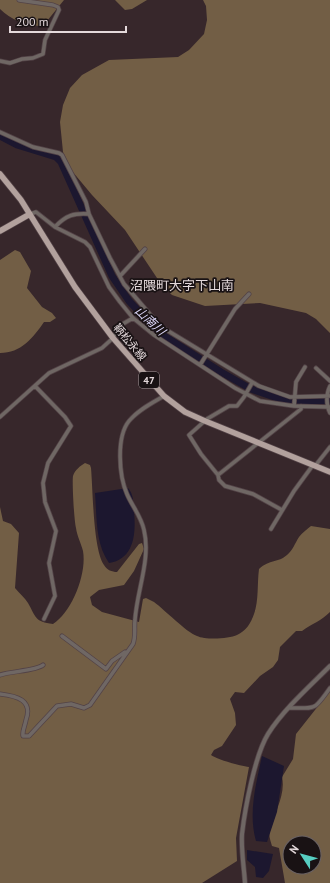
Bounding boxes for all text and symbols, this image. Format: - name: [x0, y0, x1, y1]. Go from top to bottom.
- scale bar: [10, 8, 126, 34]
- text: 200 m: [16, 14, 49, 29]
- district label: 沼隈町大字下山南: [130, 277, 234, 294]
- water label: 山南川: [132, 303, 170, 340]
- street label: 鞆松永線: [110, 321, 150, 363]
- road number: 47: [139, 372, 159, 388]
- north arrow: [282, 835, 322, 875]
- text: N: [286, 842, 302, 856]

